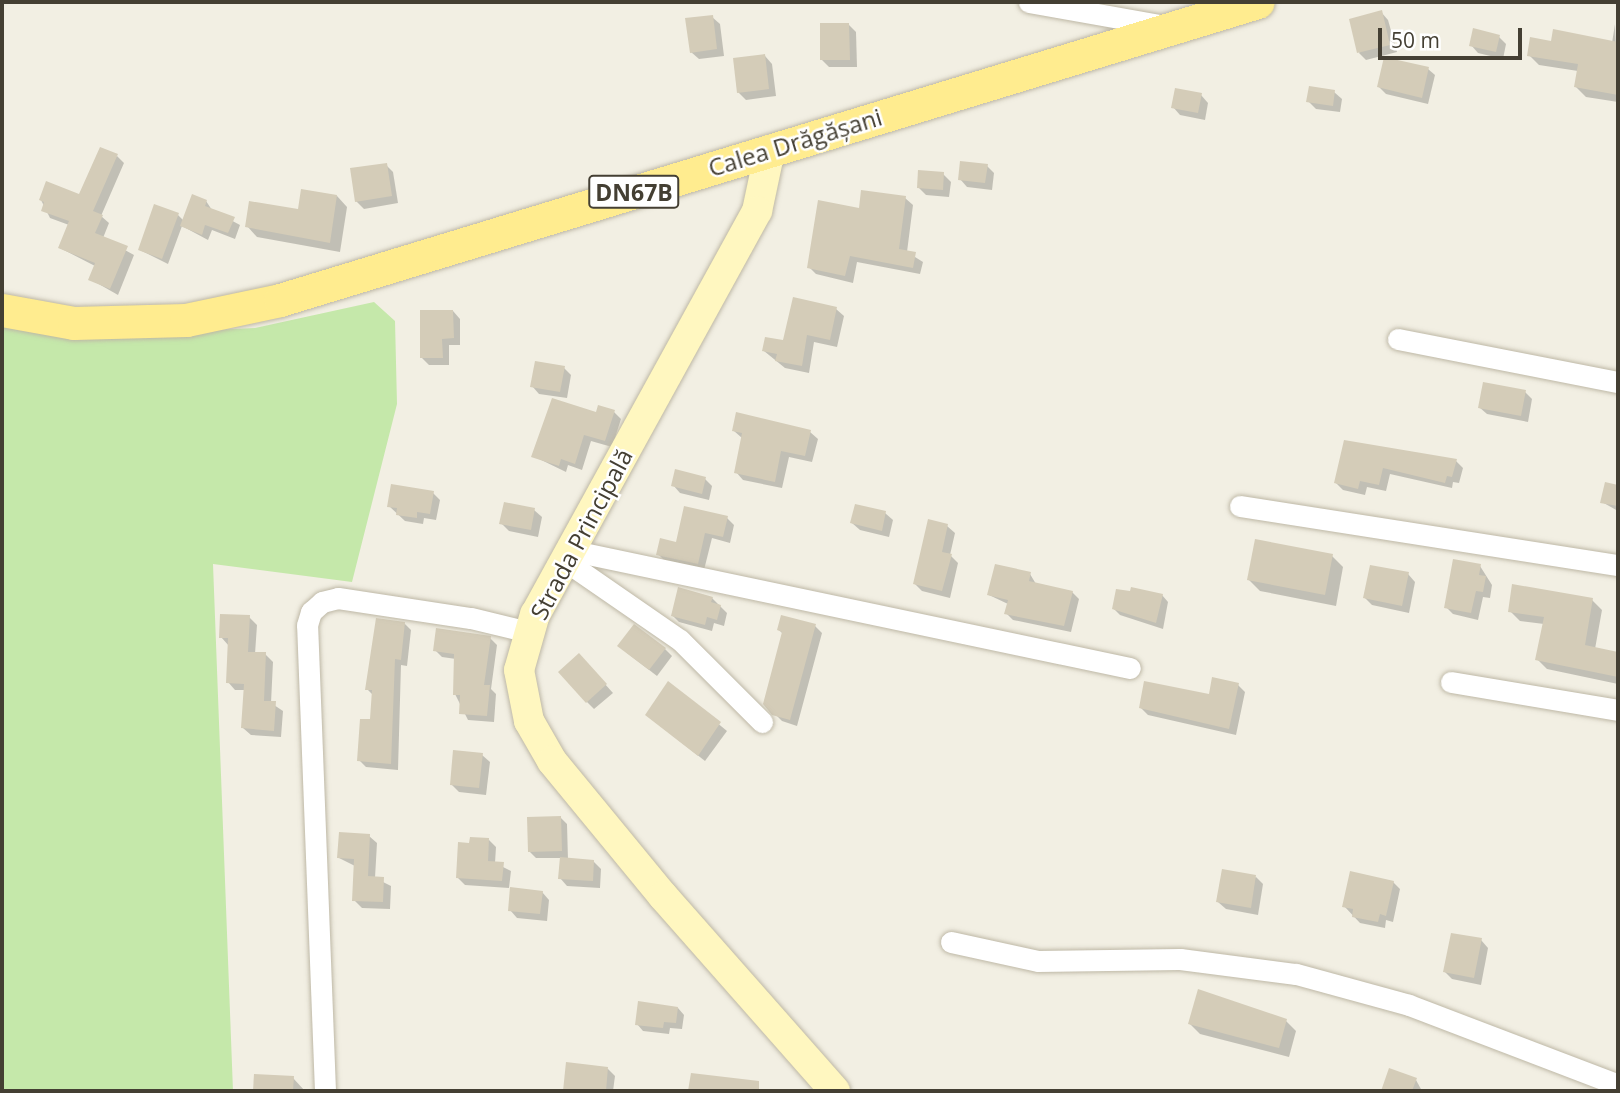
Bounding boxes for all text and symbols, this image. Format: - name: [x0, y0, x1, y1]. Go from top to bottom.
- scale bar: [1382, 14, 1526, 58]
- text: 50 m: [1391, 26, 1440, 54]
- street label: Calea Drăgășani: [705, 102, 885, 182]
- road number: DN67B: [587, 172, 681, 211]
- street label: Strada Principală: [524, 444, 638, 624]

